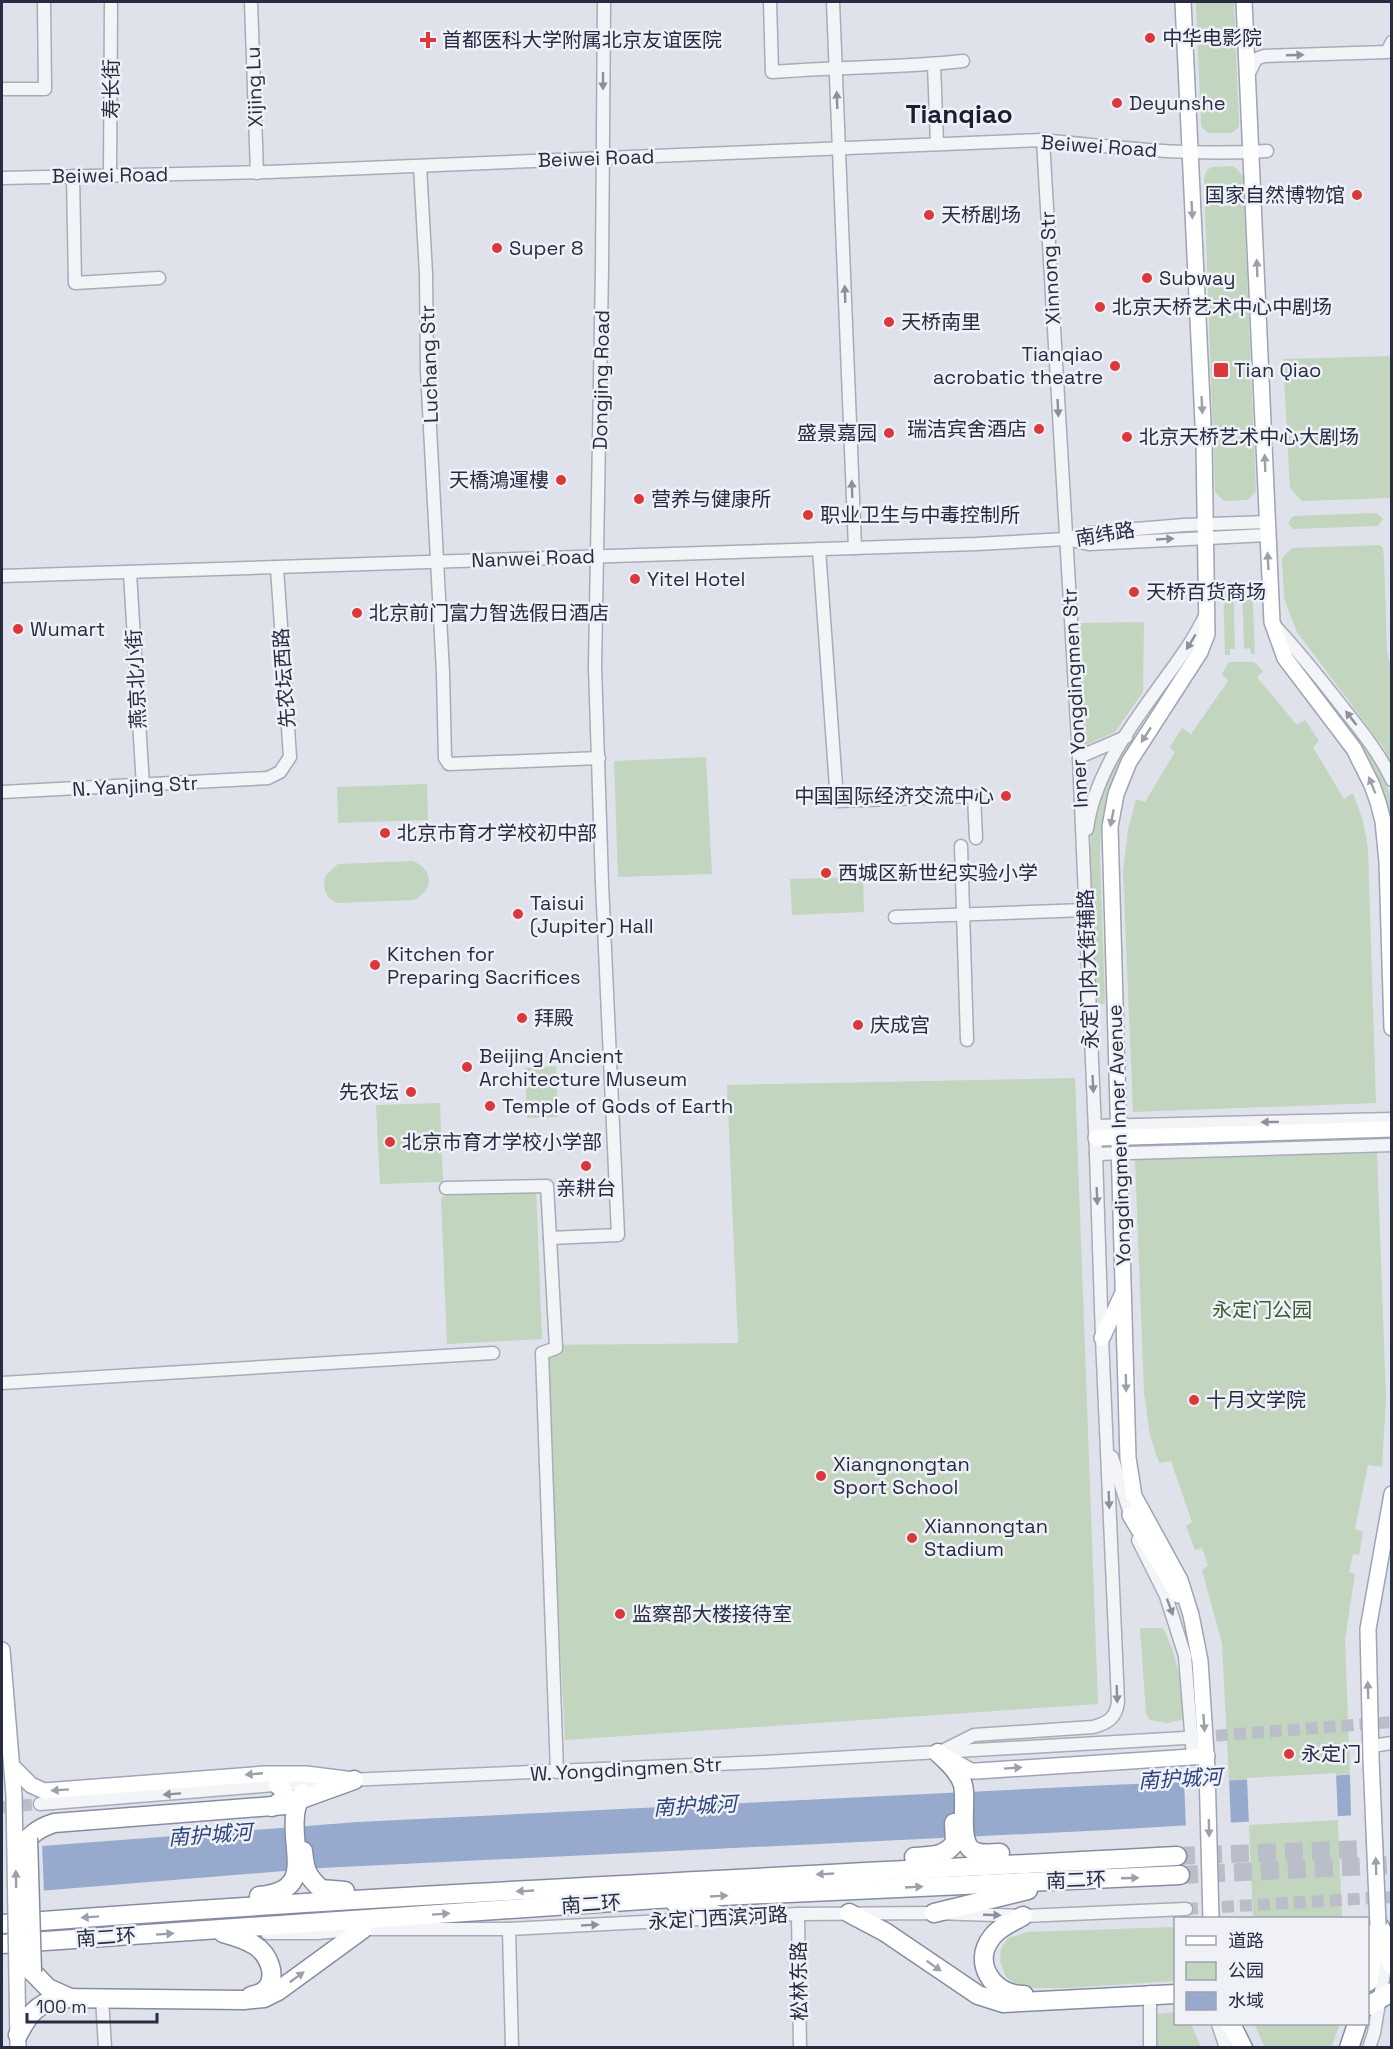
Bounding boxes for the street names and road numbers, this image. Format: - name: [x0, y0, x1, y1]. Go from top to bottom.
- street label: Xijing Lu: [240, 46, 268, 128]
- street label: 寿长街: [98, 59, 124, 119]
- street label: Beiwei Road: [1040, 129, 1158, 163]
- street label: Beiwei Road: [537, 143, 655, 173]
- street label: Beiwei Road: [51, 161, 169, 189]
- street label: Xinnong Str: [1034, 211, 1066, 325]
- street label: Luchang Str: [414, 305, 444, 423]
- street label: Dongjing Road: [587, 310, 615, 450]
- street label: 南纬路: [1073, 516, 1137, 552]
- street label: Nanwei Road: [471, 543, 595, 573]
- street label: Inner Yongdingmen Str: [1056, 588, 1094, 808]
- street label: 先农坛西路: [268, 627, 300, 729]
- street label: 燕京北小街: [120, 628, 152, 730]
- street label: N. Yanjing Str: [71, 770, 199, 802]
- street label: 永定门内大街辅路: [1072, 889, 1104, 1049]
- street label: Yongdingmen Inner Avenue: [1101, 1004, 1137, 1266]
- street label: W. Yongdingmen Str: [529, 1751, 723, 1787]
- street label: 南二环: [1046, 1866, 1106, 1894]
- street label: 南二环: [560, 1889, 622, 1919]
- street label: 永定门西滨河路: [647, 1901, 789, 1935]
- street label: 南二环: [75, 1922, 137, 1952]
- street label: 松林东路: [785, 1941, 813, 2021]

